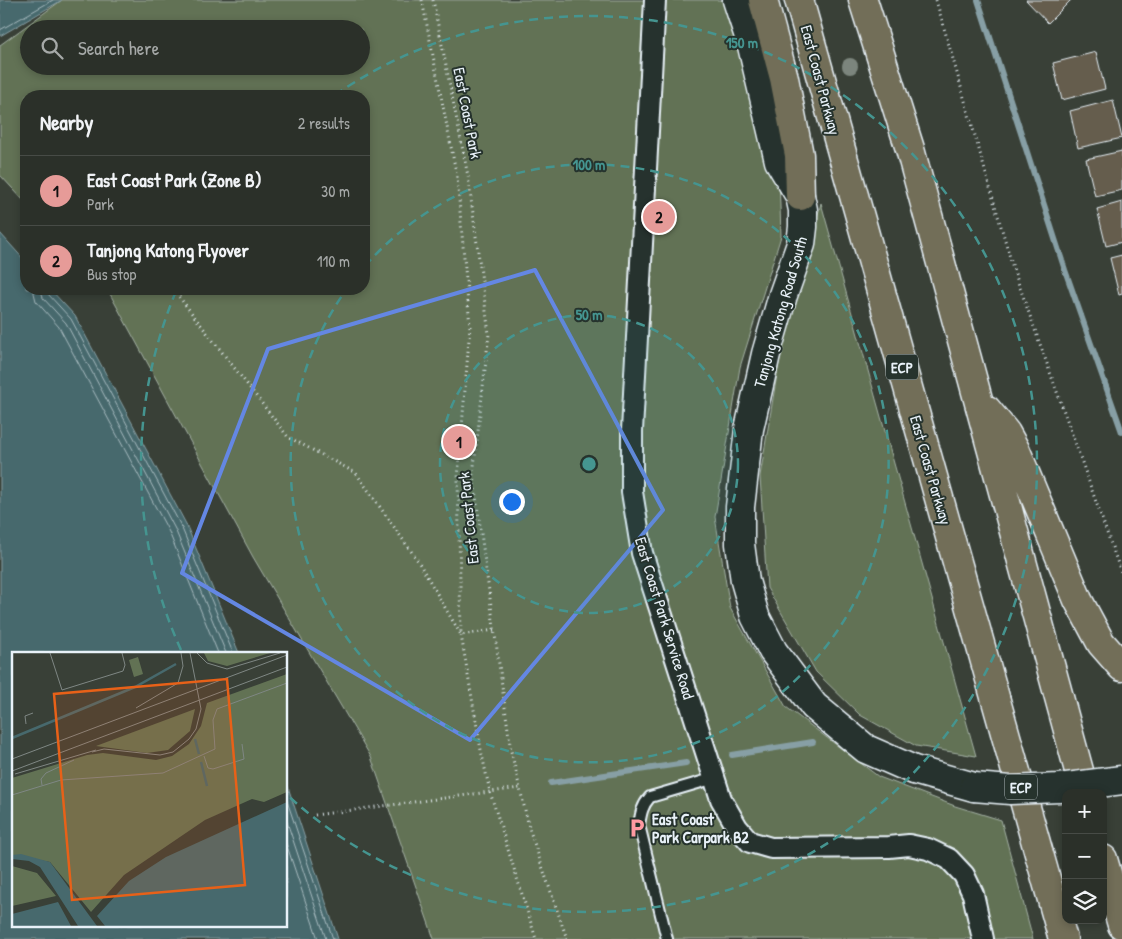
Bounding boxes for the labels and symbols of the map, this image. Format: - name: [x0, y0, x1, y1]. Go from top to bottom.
- street label: East Coast Parkway: [796, 23, 846, 138]
- text: 150 m: [726, 32, 758, 53]
- street label: East Coast Park: [448, 66, 488, 161]
- text: 100 m: [573, 154, 605, 175]
- pin: 2: [643, 198, 675, 236]
- street label: Tanjong Katong Road South: [748, 234, 812, 390]
- text: 50 m: [576, 304, 602, 325]
- road number: ECP: [886, 354, 918, 380]
- street label: East Coast Parkway: [905, 413, 957, 527]
- pin: 1: [443, 423, 475, 461]
- centre of rings: [580, 455, 598, 473]
- street label: East Coast Park: [452, 471, 484, 565]
- your location: [499, 489, 525, 515]
- street label: East Coast Park Service Road: [630, 534, 700, 702]
- inset map: [12, 652, 288, 926]
- road number: ECP: [1005, 774, 1037, 800]
- place label: East Coast Park Carpark B2: [652, 808, 749, 849]
- parking icon: East Coast Park Carpark B2: [626, 817, 648, 839]

